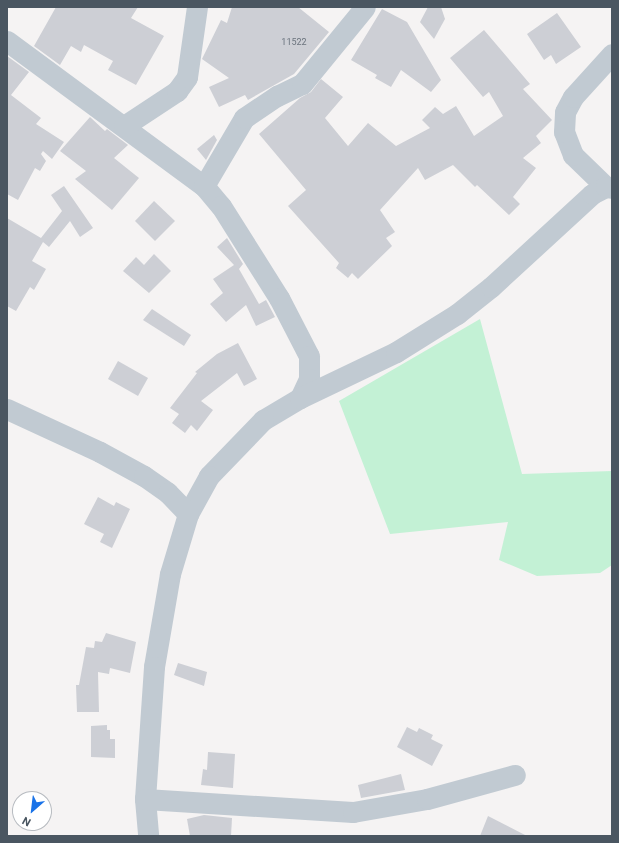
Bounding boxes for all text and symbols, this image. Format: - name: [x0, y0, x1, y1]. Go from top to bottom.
- house number: 11522: [281, 37, 307, 47]
- north arrow: [12, 791, 52, 831]
- text: N: [20, 814, 33, 829]

